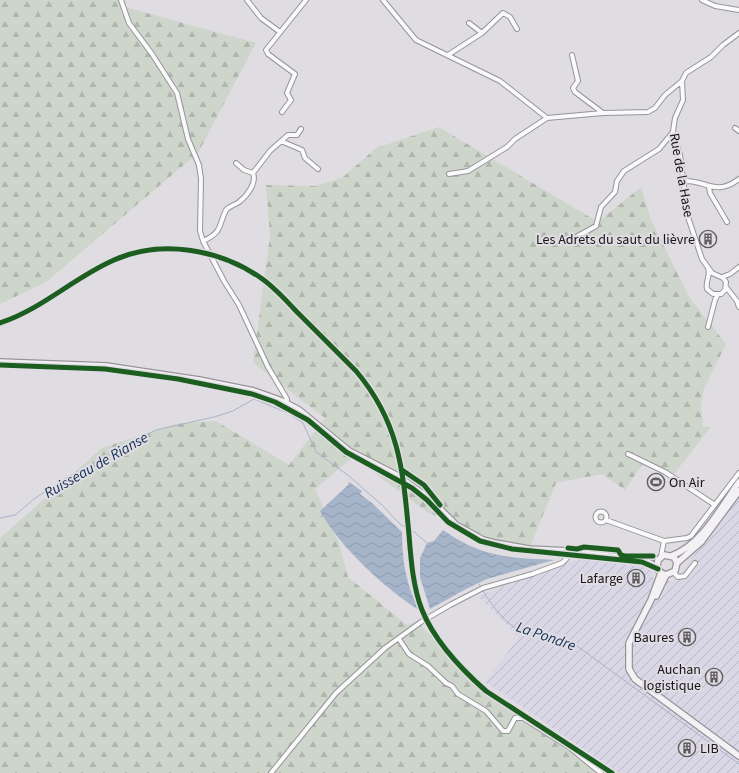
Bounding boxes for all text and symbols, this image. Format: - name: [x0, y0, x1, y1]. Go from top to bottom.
- street label: Rue de la Hase: [664, 131, 698, 219]
- building icon: Les Adrets du saut du lièvre: [698, 229, 718, 249]
- place label: Les Adrets du saut du lièvre: [536, 230, 695, 250]
- water label: Ruisseau de Rianse: [40, 427, 152, 504]
- sports icon: On Air: [646, 472, 666, 492]
- place label: On Air: [669, 473, 705, 493]
- building icon: Lafarge: [626, 568, 646, 588]
- place label: Lafarge: [580, 569, 623, 589]
- water label: La Pondre: [513, 617, 578, 656]
- building icon: Baures: [677, 627, 697, 647]
- place label: Baures: [634, 628, 674, 648]
- place label: Auchan logistique: [643, 660, 701, 696]
- building icon: Auchan logistique: [704, 667, 724, 687]
- building icon: LIB: [677, 738, 697, 758]
- place label: LIB: [700, 739, 719, 759]

